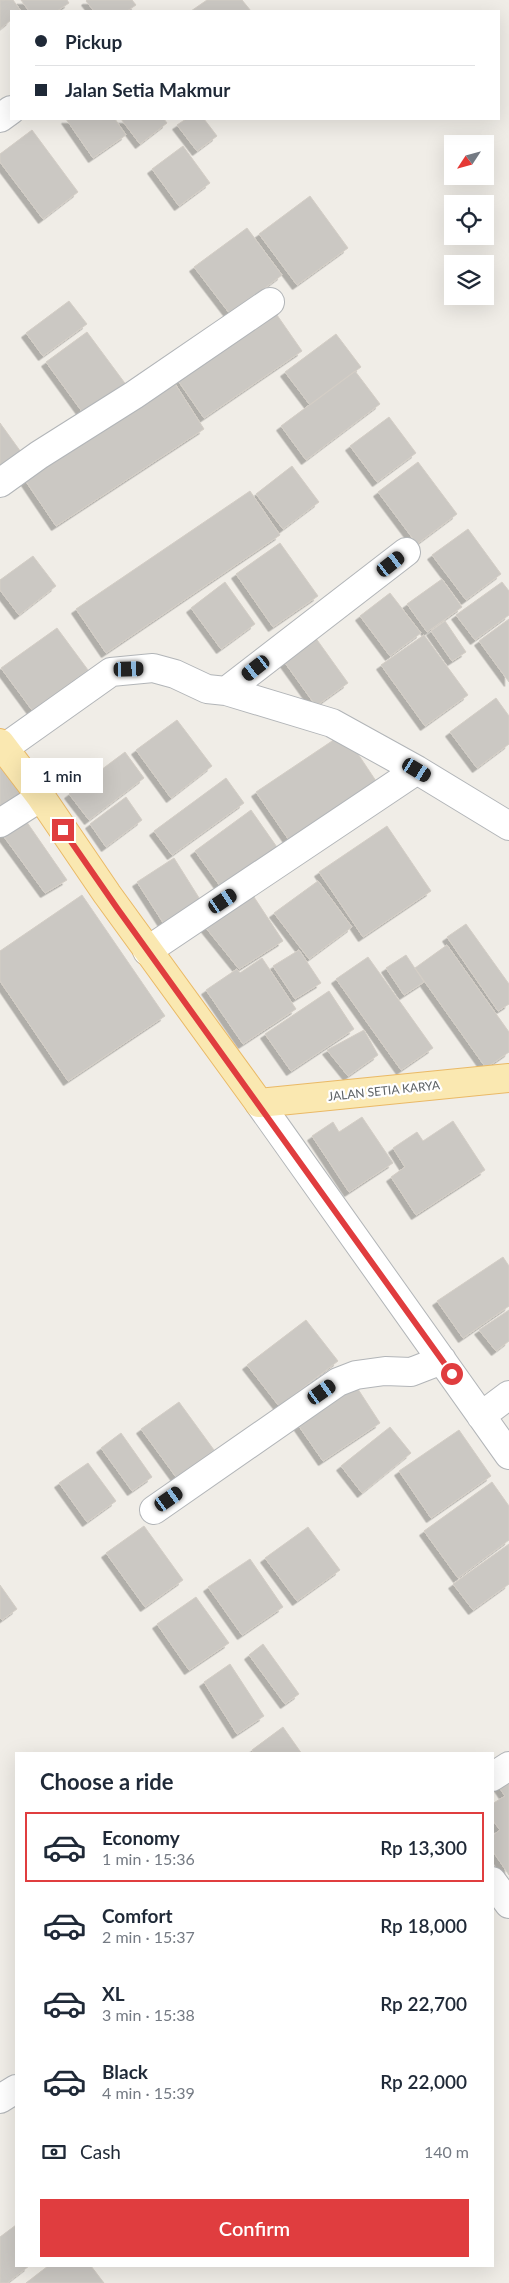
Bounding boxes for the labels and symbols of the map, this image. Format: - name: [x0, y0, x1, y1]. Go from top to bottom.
- north arrow: [444, 135, 494, 185]
- car: [374, 549, 407, 579]
- car: [239, 653, 272, 683]
- car: [113, 661, 144, 677]
- car: [400, 756, 433, 784]
- callout: 1 min: [22, 758, 104, 792]
- route end: [52, 819, 74, 841]
- car: [206, 886, 239, 916]
- street label: JALAN SETIA KARYA: [327, 1077, 441, 1104]
- route start: [441, 1363, 463, 1385]
- car: [305, 1377, 338, 1407]
- car: [152, 1484, 185, 1514]

